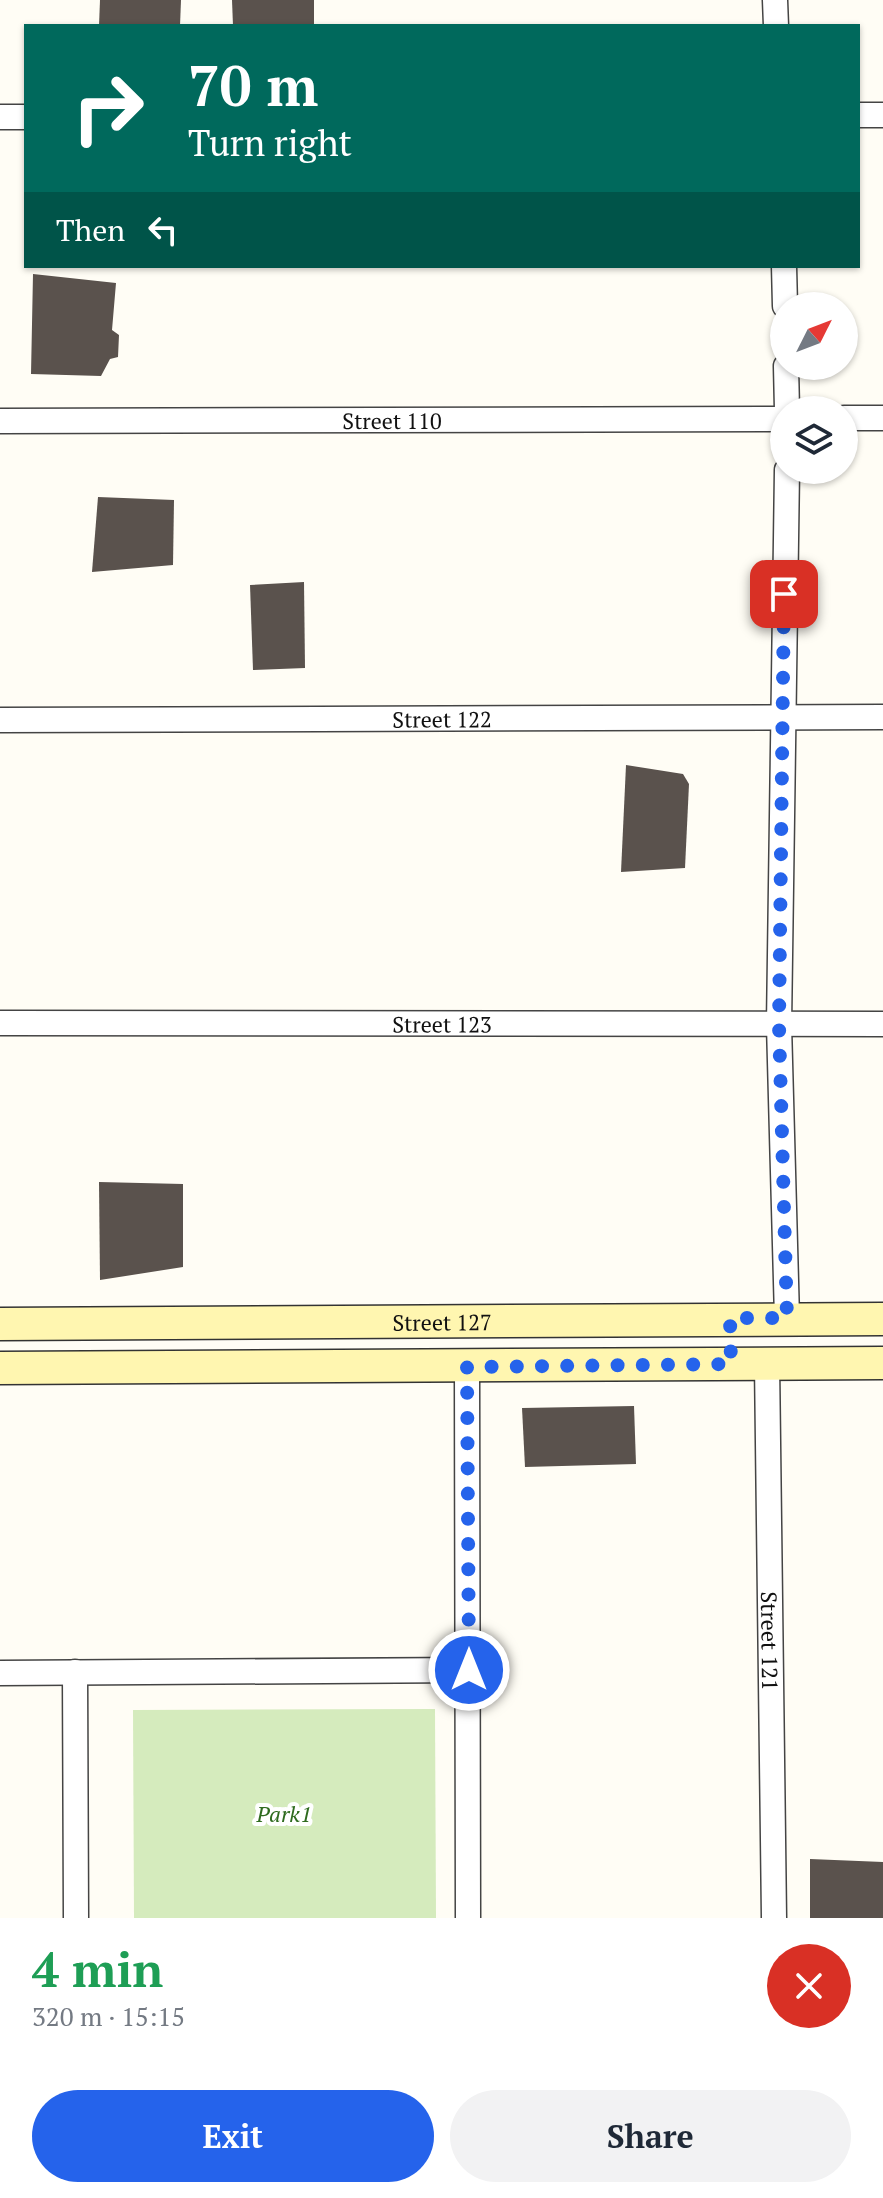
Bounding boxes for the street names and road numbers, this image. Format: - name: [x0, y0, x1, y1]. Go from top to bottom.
- street label: Street 110: [342, 405, 442, 435]
- street label: Street 122: [392, 704, 492, 733]
- street label: Street 123: [392, 1009, 492, 1038]
- street label: Street 127: [392, 1307, 492, 1336]
- street label: Street 121: [755, 1591, 786, 1691]

